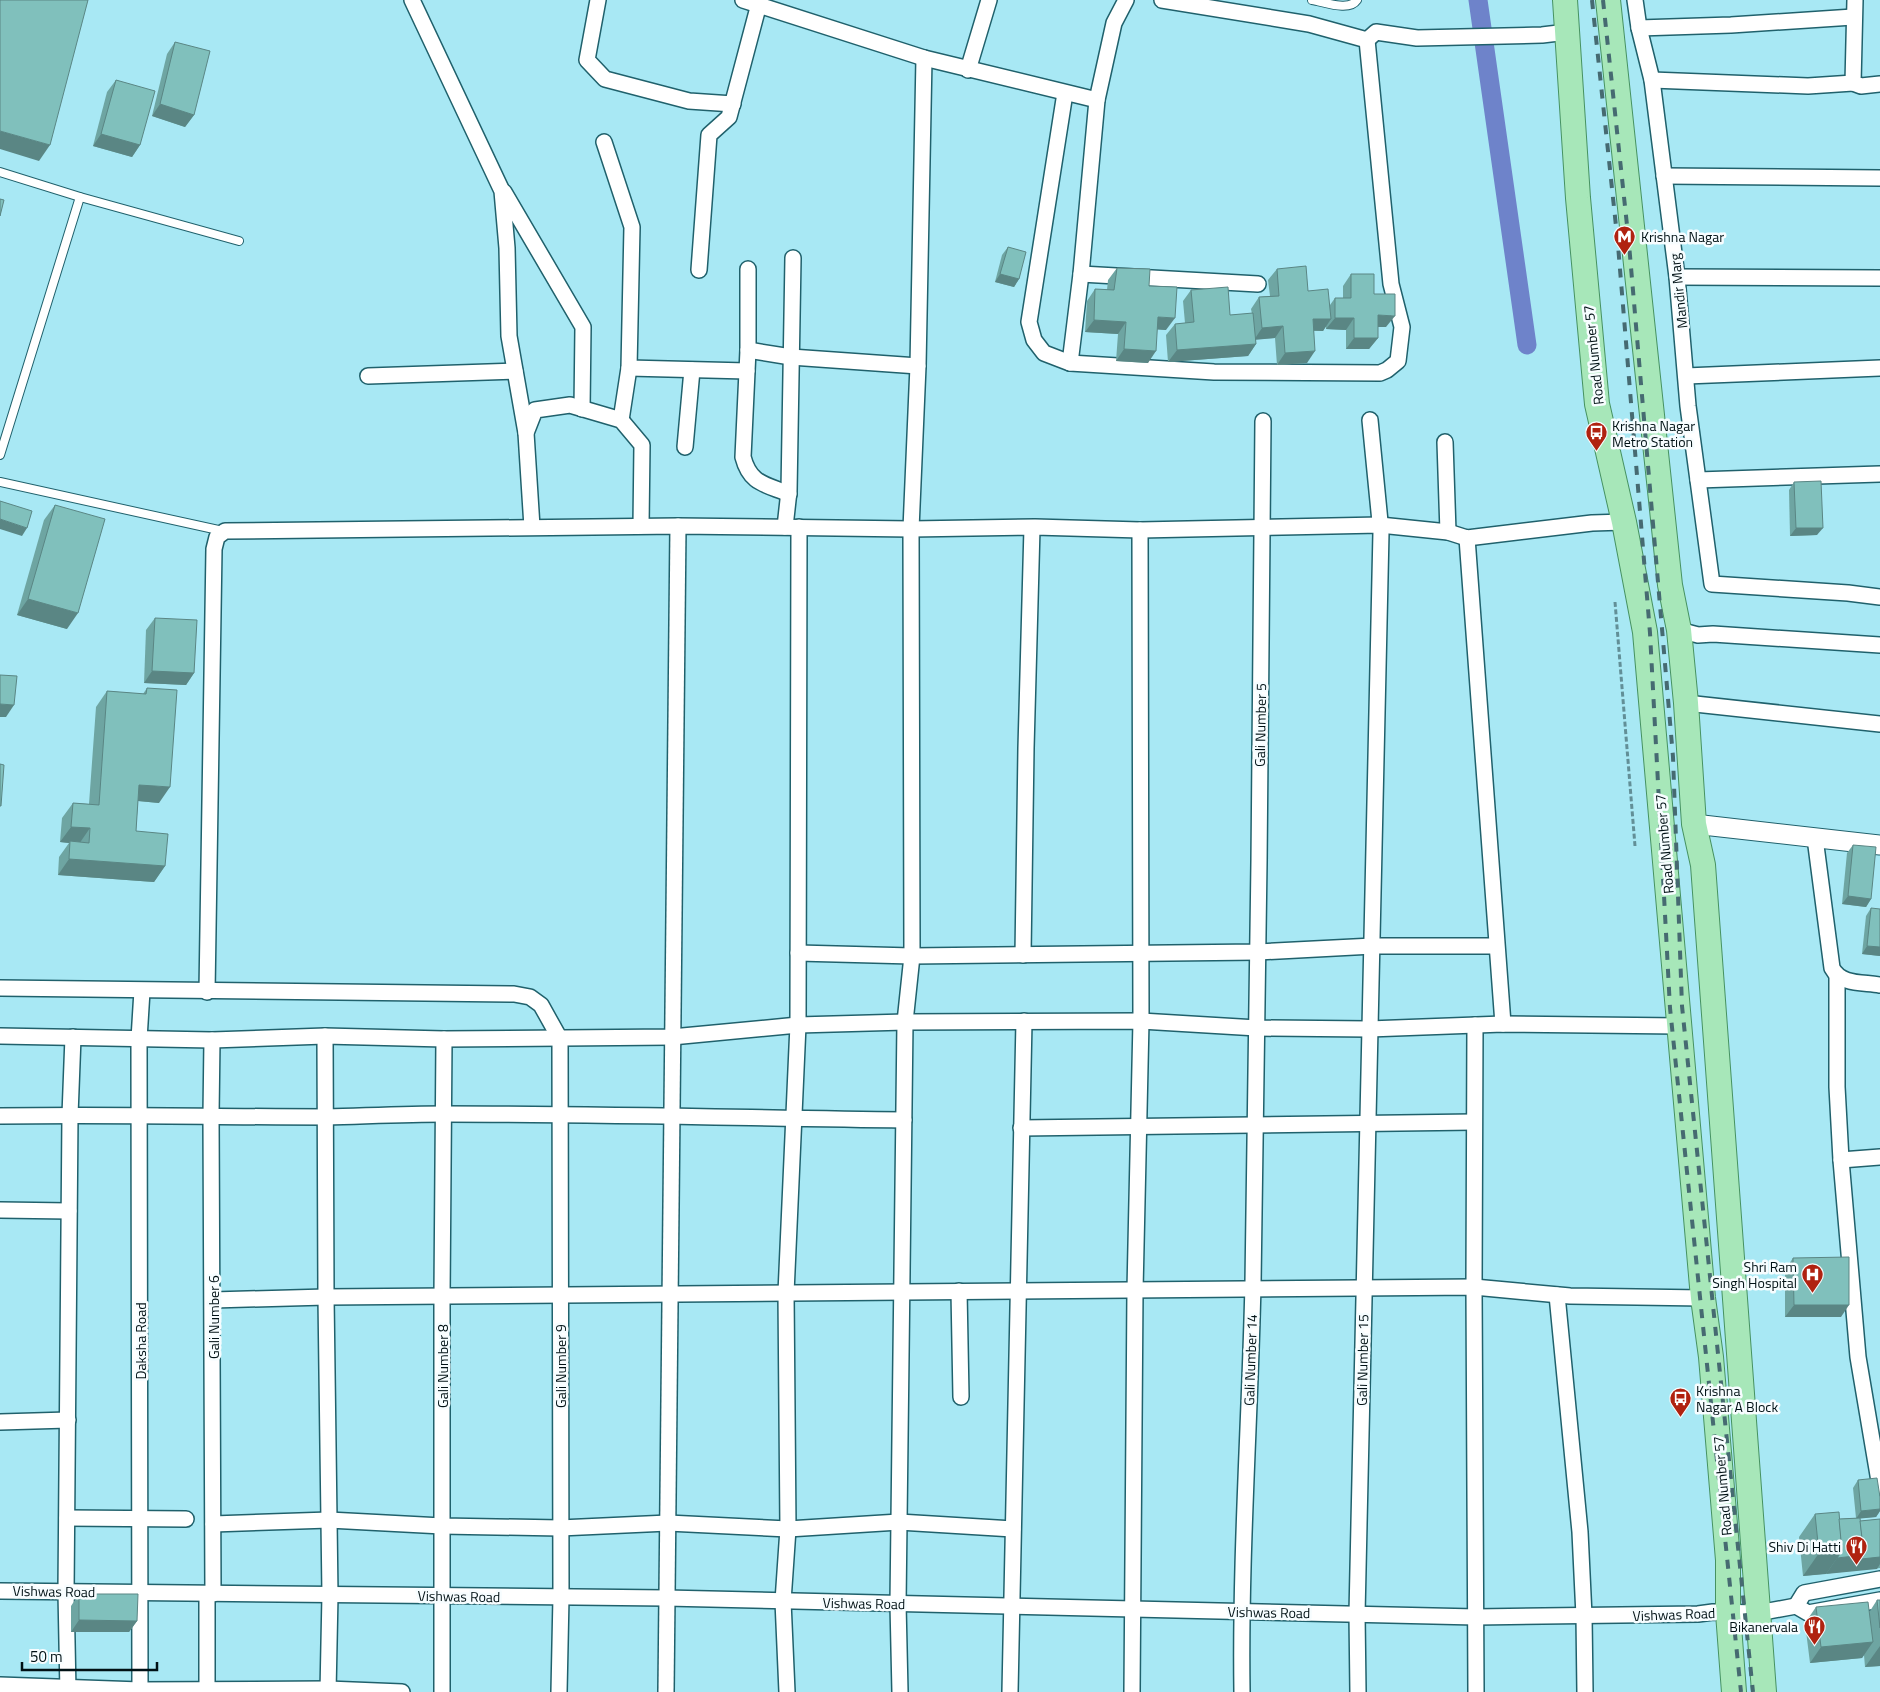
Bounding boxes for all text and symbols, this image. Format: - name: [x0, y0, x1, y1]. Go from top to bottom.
- metro station icon: Krishna Nagar: [1613, 224, 1637, 255]
- place label: Krishna Nagar: [1641, 226, 1724, 247]
- street label: Mandir Marg: [1664, 252, 1692, 330]
- street label: Road Number 57: [1577, 304, 1609, 406]
- place label: Krishna Nagar Metro Station: [1612, 415, 1695, 452]
- bus stop icon: Krishna Nagar Metro Station: [1584, 421, 1608, 452]
- street label: Gali Number 5: [1249, 683, 1271, 767]
- street label: Road Number 57: [1649, 793, 1679, 895]
- place label: Shri Ram Singh Hospital: [1712, 1256, 1797, 1293]
- hospital icon: Shri Ram Singh Hospital: [1801, 1262, 1825, 1293]
- street label: Gali Number 6: [203, 1275, 224, 1359]
- street label: Daksha Road: [130, 1302, 151, 1380]
- street label: Gali Number 14: [1238, 1314, 1262, 1406]
- street label: Gali Number 15: [1351, 1314, 1373, 1406]
- street label: Gali Number 8: [432, 1324, 453, 1408]
- street label: Gali Number 9: [550, 1324, 571, 1408]
- place label: Krishna Nagar A Block: [1696, 1380, 1778, 1417]
- bus stop icon: Krishna Nagar A Block: [1668, 1386, 1692, 1417]
- street label: Road Number 57: [1707, 1435, 1737, 1537]
- restaurant icon: Shiv Di Hatti: [1845, 1534, 1869, 1565]
- place label: Shiv Di Hatti: [1768, 1536, 1841, 1557]
- street label: Vishwas Road: [12, 1580, 96, 1602]
- street label: Vishwas Road: [417, 1585, 501, 1607]
- street label: Vishwas Road: [822, 1592, 906, 1614]
- street label: Vishwas Road: [1227, 1601, 1311, 1623]
- street label: Vishwas Road: [1632, 1602, 1716, 1626]
- restaurant icon: Bikanervala: [1802, 1614, 1826, 1645]
- place label: Bikanervala: [1729, 1616, 1798, 1637]
- scale bar: [22, 1640, 158, 1672]
- text: 50 m: [30, 1645, 63, 1668]

